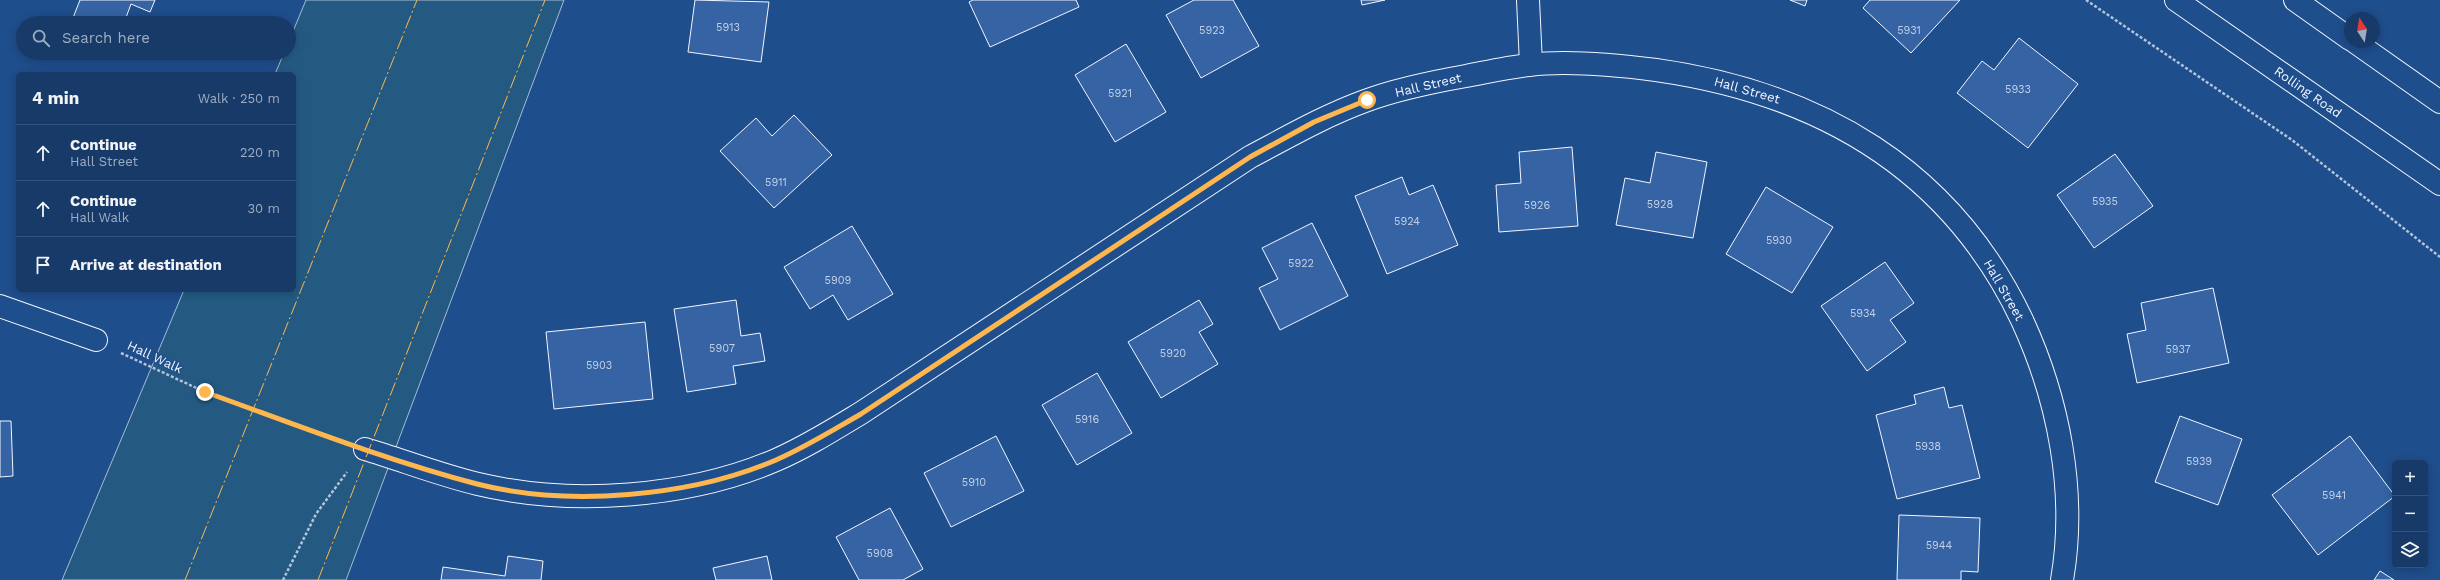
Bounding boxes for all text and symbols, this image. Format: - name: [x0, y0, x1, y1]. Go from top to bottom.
- north arrow: [2344, 12, 2380, 48]
- search box: [16, 16, 296, 60]
- house number: 5913: [716, 21, 740, 34]
- house number: 5923: [1199, 24, 1225, 37]
- house number: 5931: [1897, 24, 1921, 37]
- icon: search: [30, 27, 52, 49]
- text: Search here: [62, 29, 150, 47]
- street label: Rolling Road: [2271, 63, 2345, 121]
- street label: Hall Street: [1393, 70, 1463, 100]
- street label: Hall Street: [1712, 73, 1782, 107]
- house number: 5933: [2005, 83, 2031, 96]
- house number: 5921: [1108, 87, 1132, 100]
- text: 4 min: [32, 88, 79, 108]
- text: Walk · 250 m: [198, 91, 280, 106]
- route start: [1358, 91, 1376, 109]
- text: Continue: [70, 136, 137, 154]
- icon: ahead: [32, 142, 54, 164]
- text: 220 m: [240, 145, 280, 160]
- text: Hall Street: [70, 154, 138, 169]
- house number: 5911: [765, 176, 787, 189]
- text: Continue: [70, 192, 137, 210]
- house number: 5935: [2092, 195, 2118, 208]
- icon: ahead: [32, 198, 54, 220]
- house number: 5928: [1647, 198, 1673, 211]
- house number: 5926: [1524, 199, 1550, 212]
- text: 30 m: [248, 201, 280, 216]
- text: Hall Walk: [70, 210, 129, 225]
- house number: 5924: [1394, 215, 1420, 228]
- house number: 5930: [1766, 234, 1792, 247]
- icon: arrive: [32, 254, 54, 276]
- text: Arrive at destination: [70, 256, 222, 274]
- house number: 5922: [1288, 257, 1314, 270]
- street label: Hall Street: [1981, 257, 2028, 324]
- house number: 5909: [825, 274, 852, 287]
- house number: 5934: [1850, 307, 1876, 320]
- street label: Hall Walk: [125, 338, 186, 377]
- house number: 5907: [709, 342, 735, 355]
- house number: 5937: [2165, 343, 2191, 356]
- house number: 5920: [1160, 347, 1186, 360]
- house number: 5903: [586, 359, 612, 372]
- route end: [196, 383, 214, 401]
- house number: 5916: [1075, 413, 1099, 426]
- house number: 5938: [1915, 440, 1941, 453]
- house number: 5939: [2186, 455, 2212, 468]
- map controls: [2392, 460, 2428, 568]
- button: +: [2392, 460, 2428, 496]
- house number: 5910: [962, 476, 986, 489]
- house number: 5941: [2322, 489, 2346, 502]
- button: −: [2392, 496, 2428, 532]
- button: layers: [2392, 532, 2428, 568]
- house number: 5944: [1926, 539, 1953, 552]
- house number: 5908: [867, 547, 894, 560]

